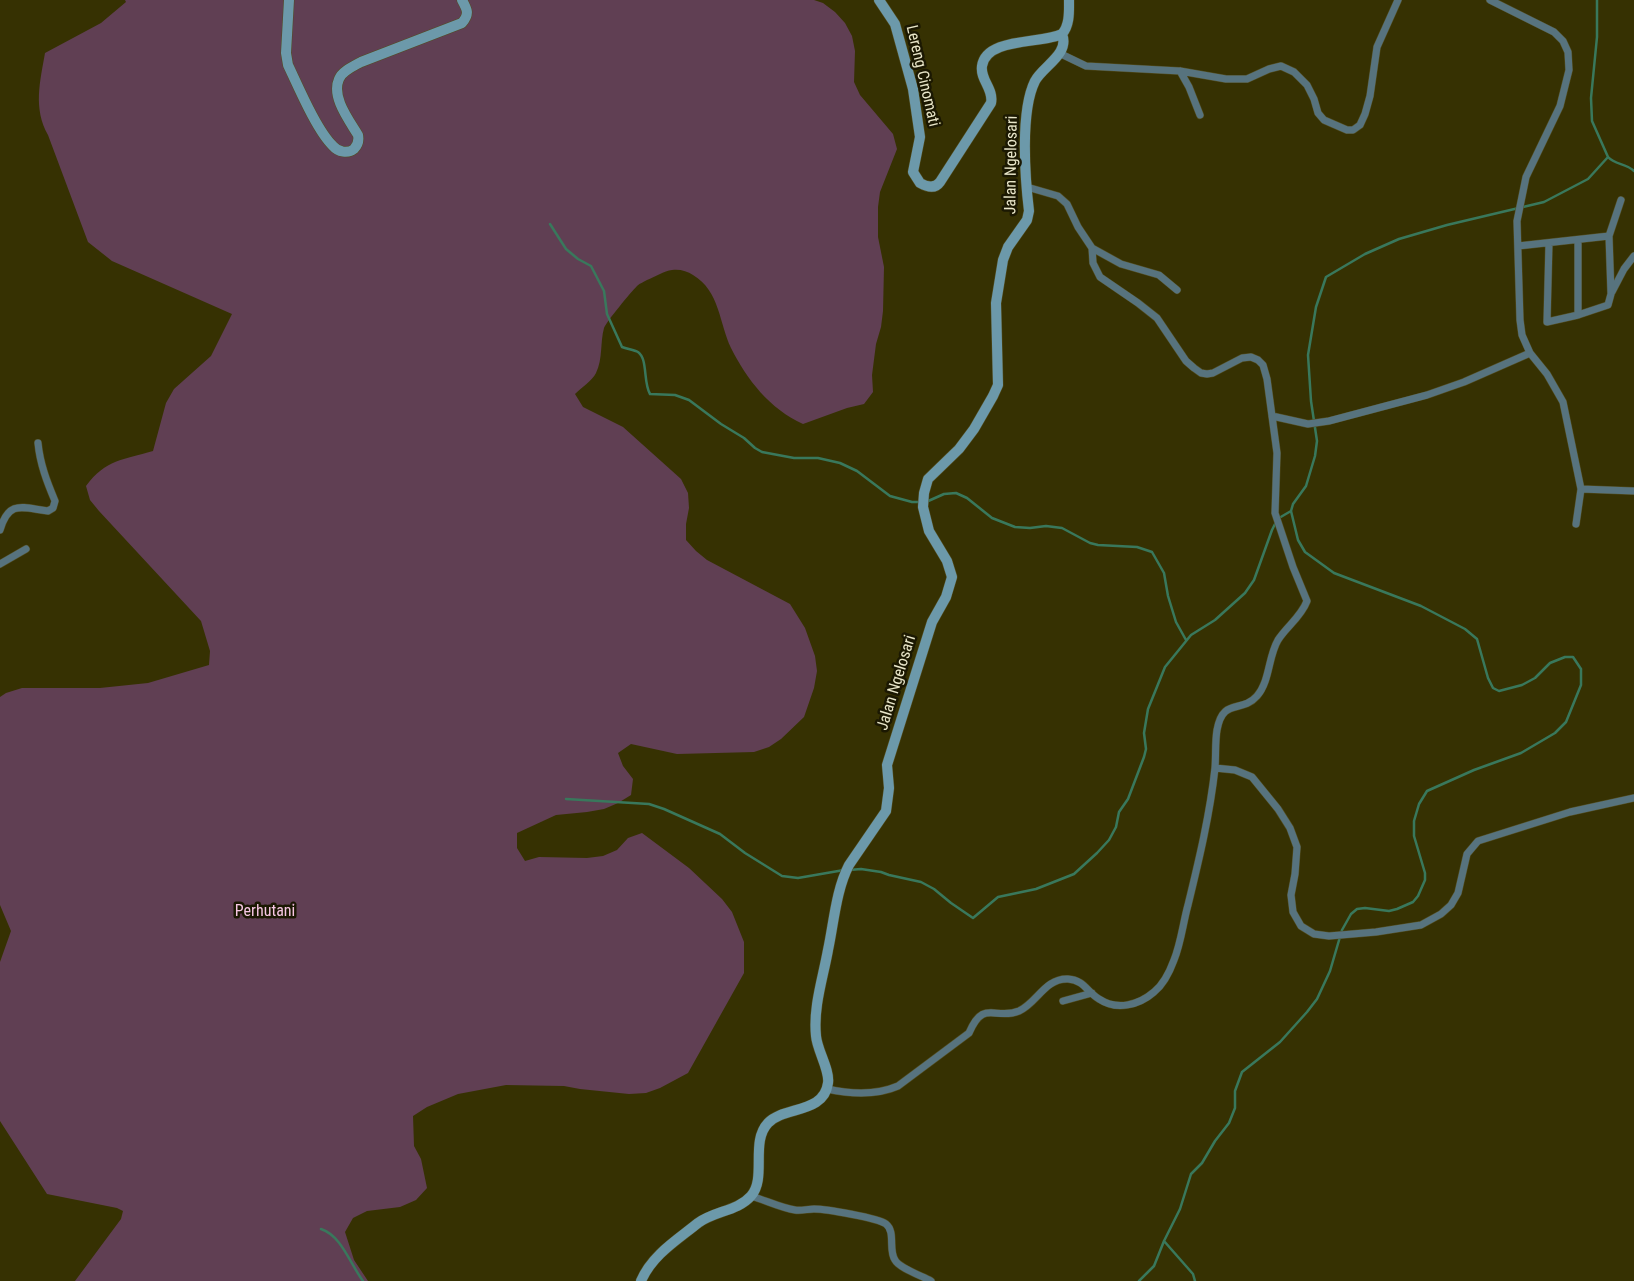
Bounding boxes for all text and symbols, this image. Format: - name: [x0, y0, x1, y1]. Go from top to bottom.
- street label: Lereng Cinomati: [901, 24, 943, 128]
- street label: Jalan Ngelosari: [1002, 116, 1022, 214]
- street label: Jalan Ngelosari: [873, 633, 921, 733]
- park label: Perhutani: [235, 902, 295, 922]

